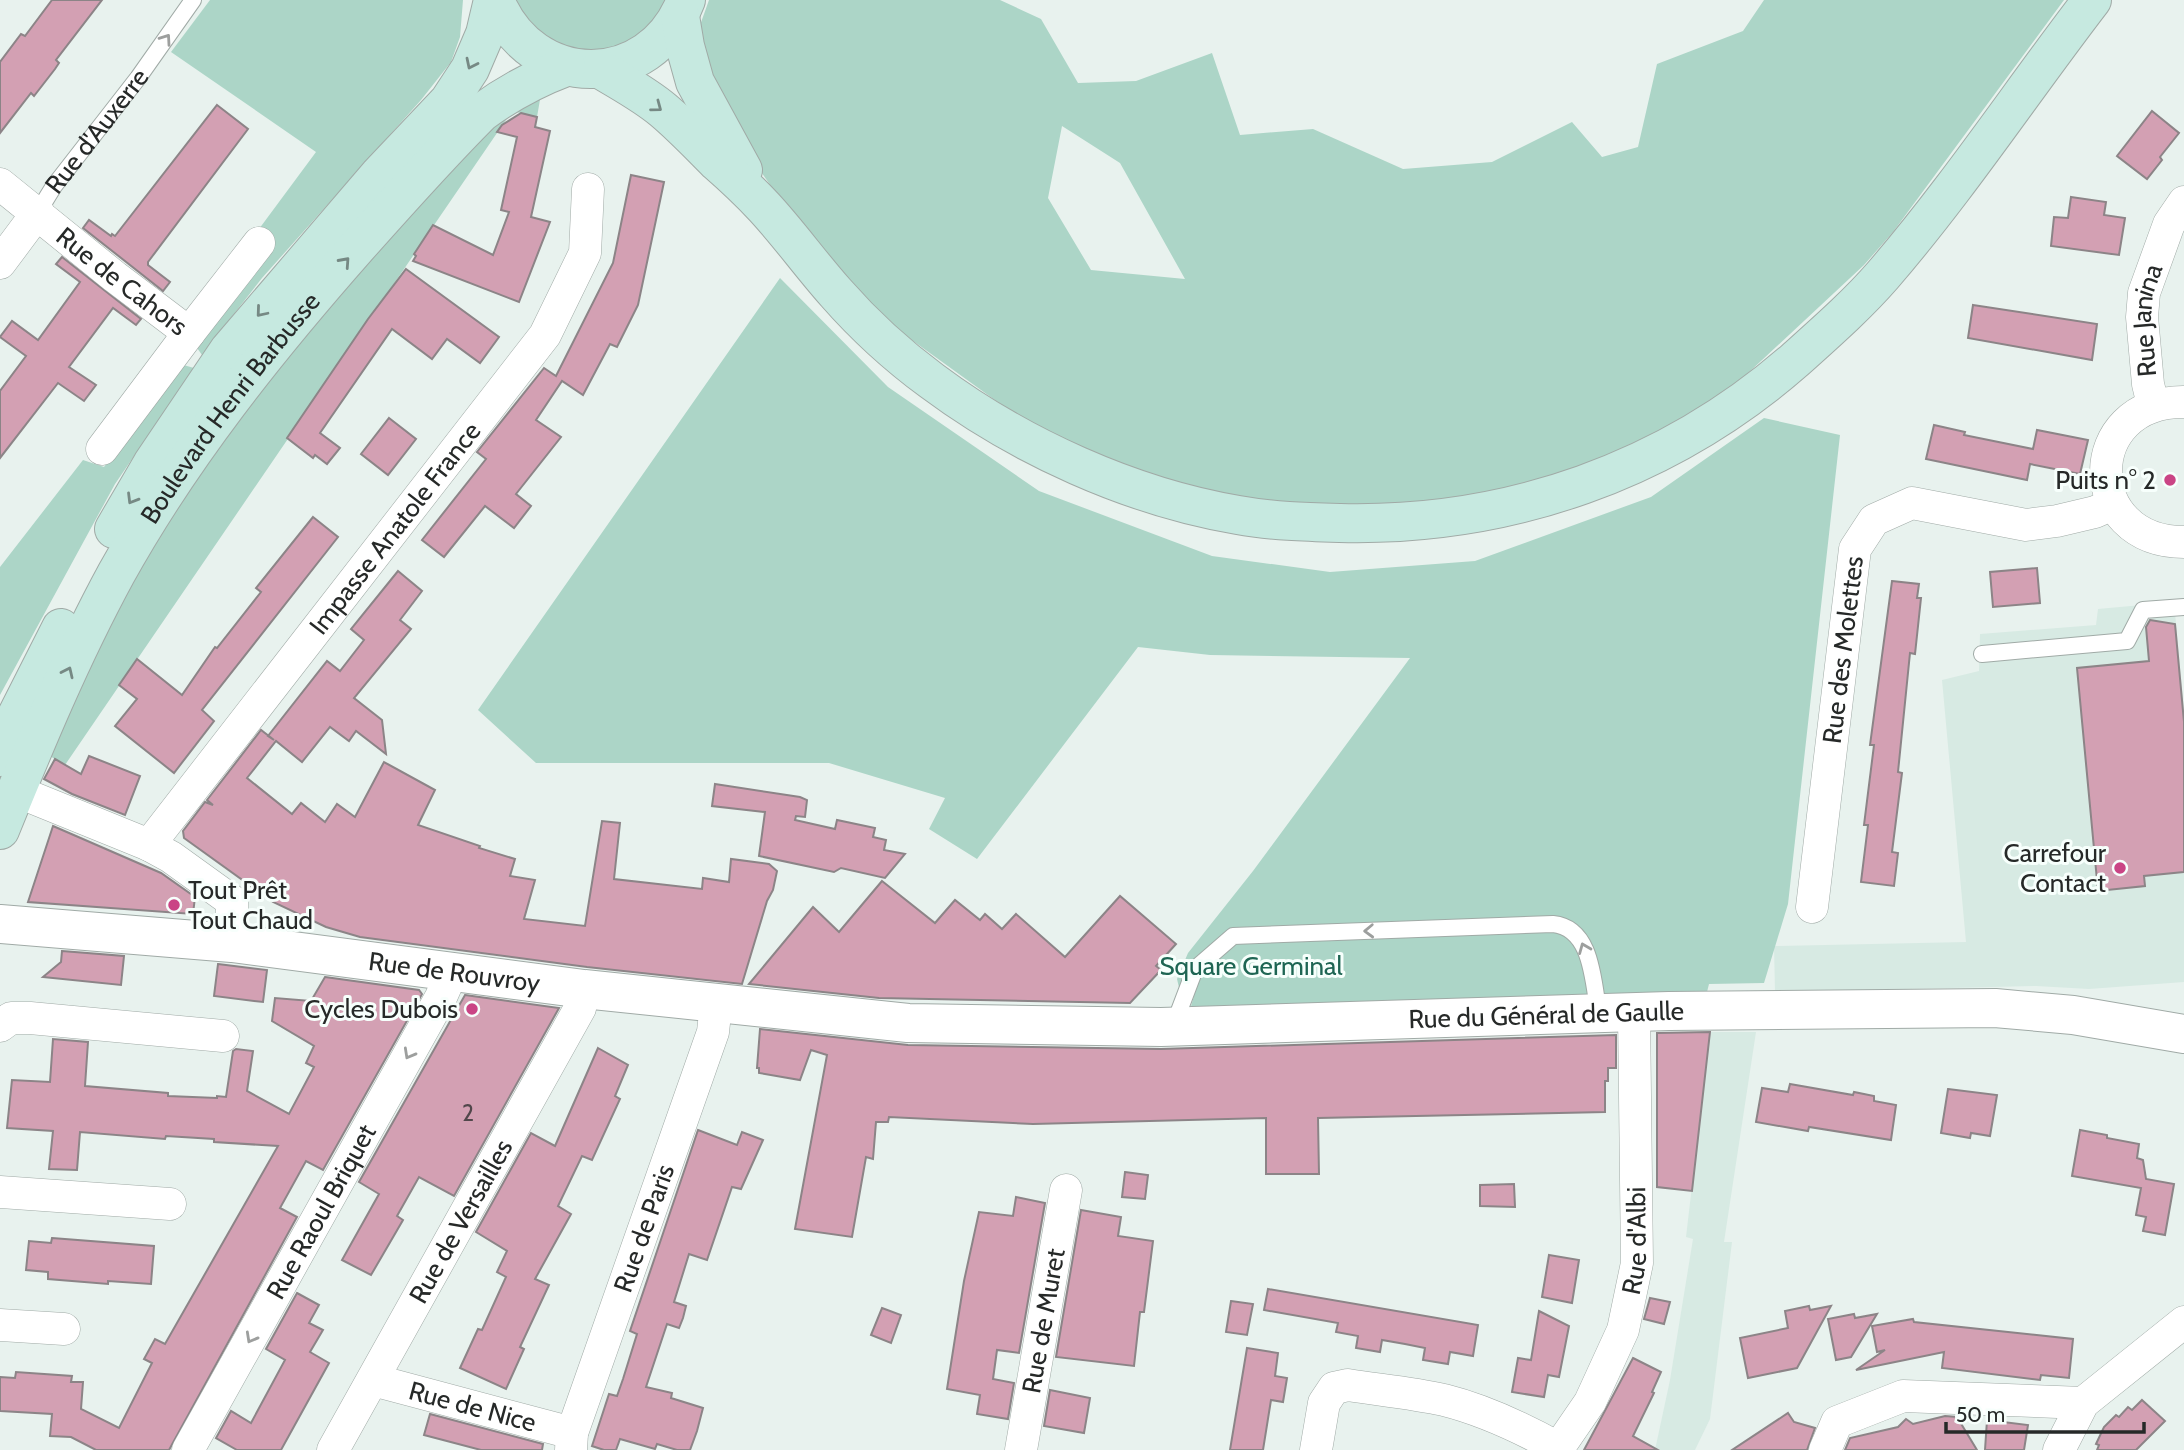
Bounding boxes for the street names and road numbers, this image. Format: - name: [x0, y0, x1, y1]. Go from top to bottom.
- street label: Rue d'Auxerre: [38, 63, 155, 200]
- street label: Rue de Cahors: [50, 220, 194, 342]
- street label: Rue Janina: [2126, 259, 2169, 378]
- street label: Boulevard Henri Barbusse: [134, 286, 327, 529]
- street label: Impasse Anatole France: [302, 416, 487, 641]
- street label: Rue des Molettes: [1816, 554, 1870, 745]
- street label: Rue de Rouvroy: [367, 945, 542, 999]
- street label: Rue du Général de Gaulle: [1408, 995, 1684, 1035]
- street label: Rue Raoul Briquet: [259, 1118, 383, 1305]
- street label: Rue de Versailles: [402, 1134, 519, 1309]
- street label: Rue de Paris: [607, 1160, 681, 1296]
- street label: Rue d'Albi: [1615, 1187, 1653, 1297]
- street label: Rue de Muret: [1015, 1246, 1072, 1396]
- street label: Rue de Nice: [405, 1374, 540, 1439]

